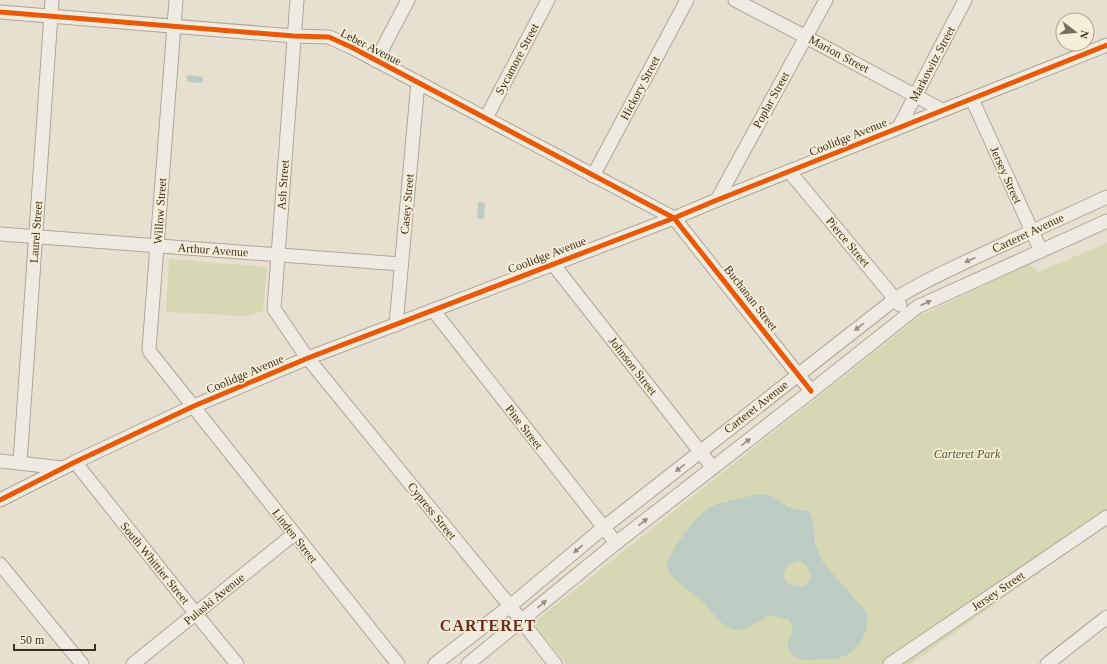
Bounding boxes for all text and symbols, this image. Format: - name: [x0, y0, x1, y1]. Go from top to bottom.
- north arrow: [1055, 12, 1095, 52]
- street label: Sycamore Street: [492, 20, 542, 97]
- street label: Markowitz Street: [906, 23, 958, 104]
- street label: Leber Avenue: [338, 26, 404, 68]
- text: N: [1078, 29, 1091, 40]
- street label: Marion Street: [806, 32, 872, 76]
- street label: Hickory Street: [617, 53, 663, 122]
- street label: Poplar Street: [750, 69, 793, 131]
- street label: Coolidge Avenue: [807, 115, 889, 159]
- street label: Jersey Street: [987, 144, 1025, 206]
- street label: Ash Street: [274, 159, 292, 211]
- street label: Casey Street: [397, 173, 417, 235]
- street label: Willow Street: [151, 177, 169, 245]
- street label: Laurel Street: [27, 200, 45, 264]
- street label: Carteret Avenue: [990, 210, 1066, 256]
- street label: Pierce Street: [823, 214, 873, 270]
- street label: Coolidge Avenue: [506, 234, 588, 276]
- street label: Arthur Avenue: [177, 241, 249, 259]
- one-way arrow: [964, 257, 976, 263]
- street label: Buchanan Street: [721, 263, 781, 334]
- one-way arrow: [920, 300, 931, 306]
- one-way arrow: [854, 323, 865, 331]
- street label: Johnson Street: [606, 334, 661, 399]
- street label: Coolidge Avenue: [204, 351, 286, 397]
- street label: Carteret Avenue: [721, 378, 791, 436]
- street label: Pine Street: [502, 402, 546, 452]
- one-way arrow: [740, 438, 751, 447]
- park label: Carteret Park: [934, 447, 1001, 461]
- one-way arrow: [674, 463, 685, 472]
- street label: Cypress Street: [405, 480, 460, 543]
- street label: Linden Street: [269, 506, 321, 566]
- one-way arrow: [638, 518, 649, 526]
- street label: South Whittier Street: [118, 519, 193, 607]
- one-way arrow: [573, 545, 584, 554]
- street label: Jersey Street: [969, 568, 1028, 614]
- street label: Pulaski Avenue: [181, 570, 247, 628]
- one-way arrow: [537, 600, 548, 609]
- district label: CARTERET: [440, 617, 536, 634]
- scale bar: [14, 626, 95, 652]
- text: 50 m: [20, 633, 45, 647]

